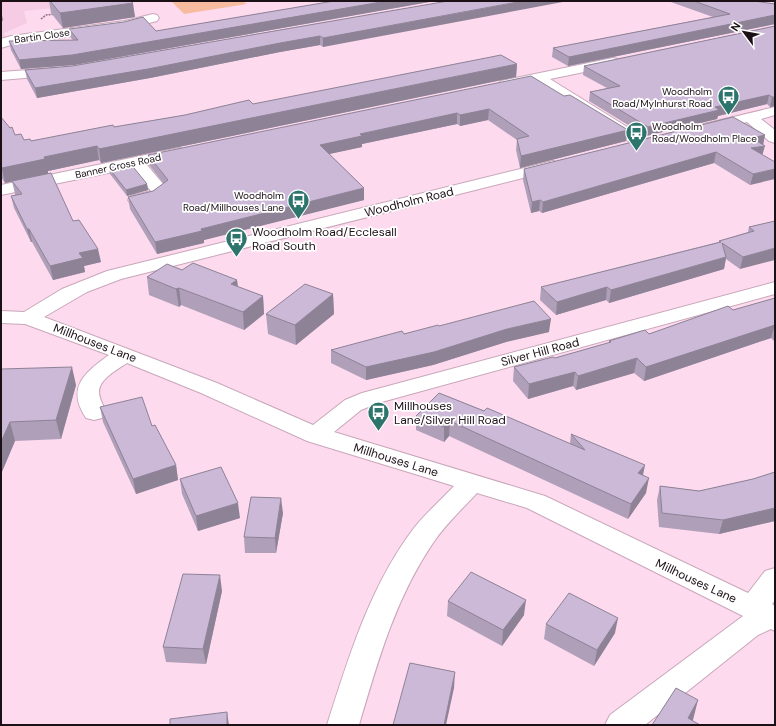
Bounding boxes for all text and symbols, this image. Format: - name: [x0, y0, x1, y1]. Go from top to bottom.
- north arrow: [724, 12, 764, 52]
- text: N: [727, 20, 744, 34]
- street label: Bartin Close: [13, 26, 71, 46]
- bus stop icon: Woodholm Road/Mylnhurst Road: [715, 84, 741, 117]
- place label: Woodholm Road/Mylnhurst Road: [612, 85, 712, 110]
- bus stop icon: Woodholm Road/Woodholm Place: [624, 119, 650, 152]
- place label: Woodholm Road/Woodholm Place: [652, 120, 757, 145]
- street label: Banner Cross Road: [74, 151, 162, 181]
- street label: Woodholm Road: [363, 183, 455, 221]
- bus stop icon: Woodholm Road/Millhouses Lane: [286, 188, 312, 221]
- place label: Woodholm Road/Millhouses Lane: [183, 189, 284, 214]
- place label: Woodholm Road/Ecclesall Road South: [252, 224, 397, 254]
- bus stop icon: Woodholm Road/Ecclesall Road South: [224, 226, 250, 259]
- street label: Millhouses Lane: [51, 320, 139, 366]
- street label: Silver Hill Road: [499, 334, 581, 370]
- place label: Millhouses Lane/Silver Hill Road: [394, 398, 506, 428]
- bus stop icon: Millhouses Lane/Silver Hill Road: [366, 400, 392, 433]
- street label: Millhouses Lane: [352, 440, 441, 481]
- street label: Millhouses Lane: [653, 555, 739, 607]

